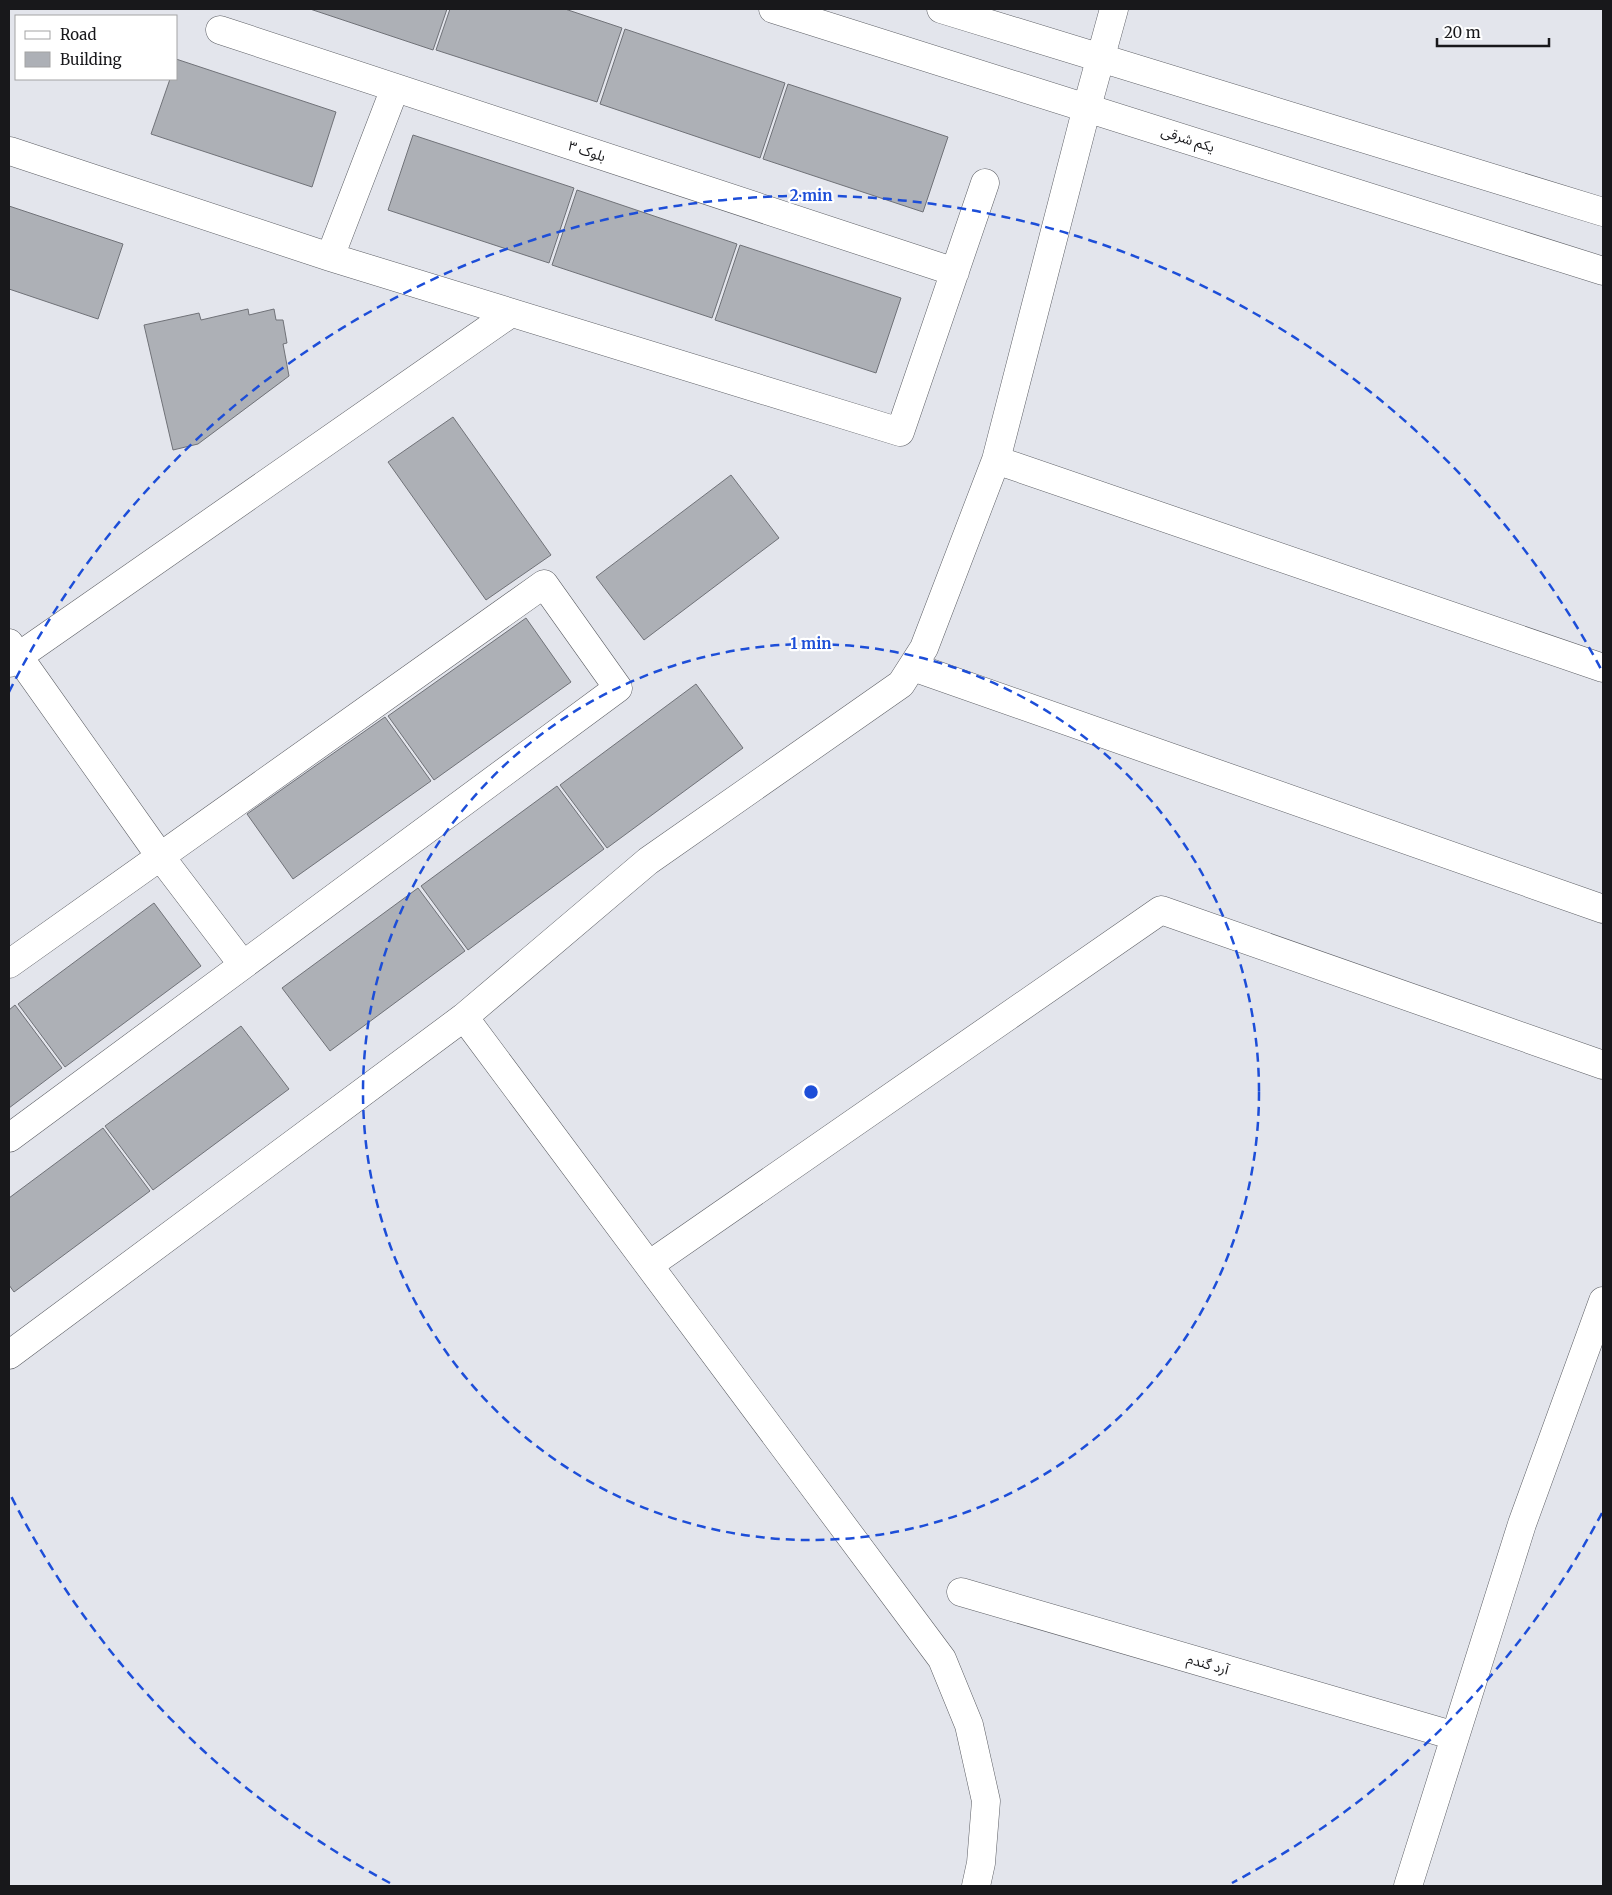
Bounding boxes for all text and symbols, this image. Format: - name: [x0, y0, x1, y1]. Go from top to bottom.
- legend: [15, 15, 178, 80]
- scale bar: [1437, 15, 1550, 47]
- text: 20 m: [1444, 23, 1481, 42]
- text: Road: [60, 25, 96, 44]
- text: Building: [60, 50, 122, 69]
- street label: یکم شرقی: [1158, 122, 1217, 158]
- street label: بلوک ۳: [566, 137, 608, 166]
- text: 2 min: [790, 186, 832, 205]
- text: 1 min: [791, 634, 831, 653]
- centre of rings: [802, 1083, 820, 1101]
- street label: آرد گندم: [1184, 1649, 1232, 1681]

